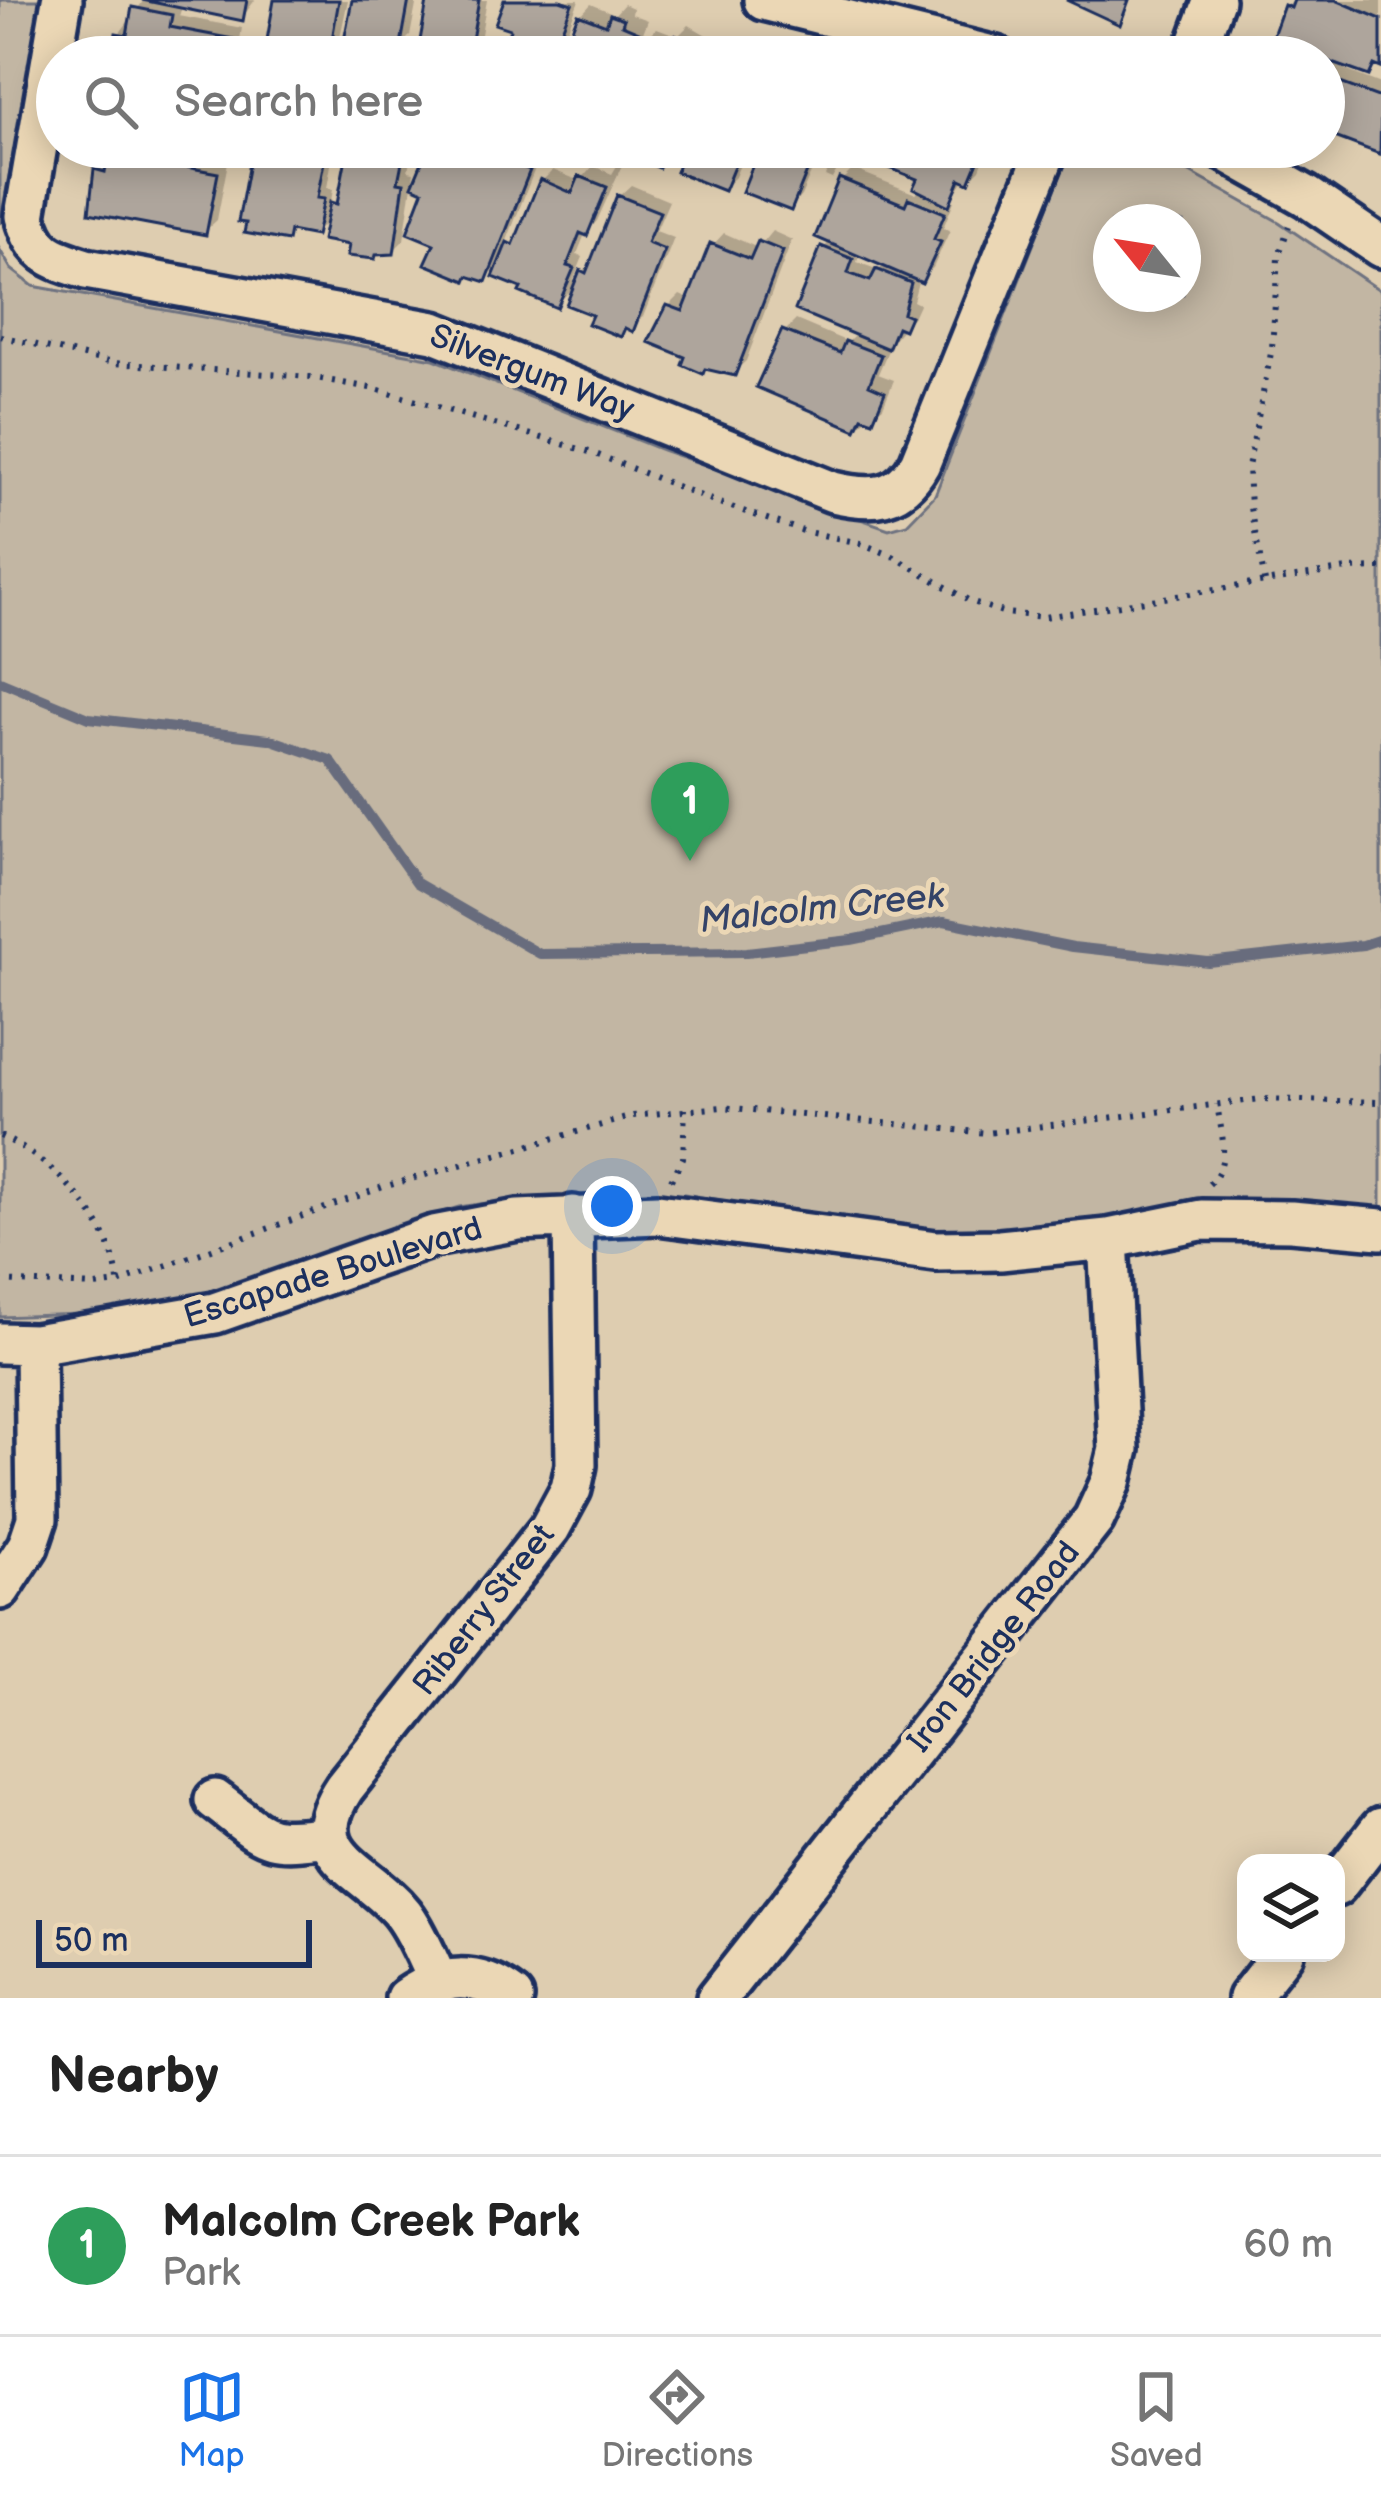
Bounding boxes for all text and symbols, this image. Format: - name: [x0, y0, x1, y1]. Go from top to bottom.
- search box: [36, 36, 1345, 168]
- icon: search: [78, 69, 144, 135]
- text: Search here: [174, 75, 423, 130]
- north arrow: [1093, 204, 1201, 312]
- street label: Silvergum Way: [424, 316, 640, 430]
- pin: 1: [651, 762, 729, 861]
- water label: Malcolm Creek: [698, 875, 948, 943]
- your location: [582, 1176, 642, 1236]
- street label: Escapade Boulevard: [179, 1209, 487, 1337]
- street label: Riberry Street: [405, 1516, 563, 1704]
- street label: Iron Bridge Road: [899, 1534, 1089, 1760]
- map controls: [1237, 1854, 1345, 1962]
- button: layers: [1237, 1854, 1345, 1962]
- scale bar: [36, 1914, 312, 1967]
- text: 50 m: [54, 1921, 129, 1961]
- text: Nearby: [48, 2046, 219, 2107]
- text: Malcolm Creek Park: [162, 2195, 580, 2250]
- text: 1: [79, 2222, 95, 2269]
- text: 60 m: [1243, 2222, 1333, 2269]
- text: Park: [162, 2250, 240, 2297]
- tab: Map: [178, 2364, 245, 2476]
- tab: Directions: [601, 2364, 753, 2476]
- tab: Saved: [1110, 2364, 1203, 2476]

